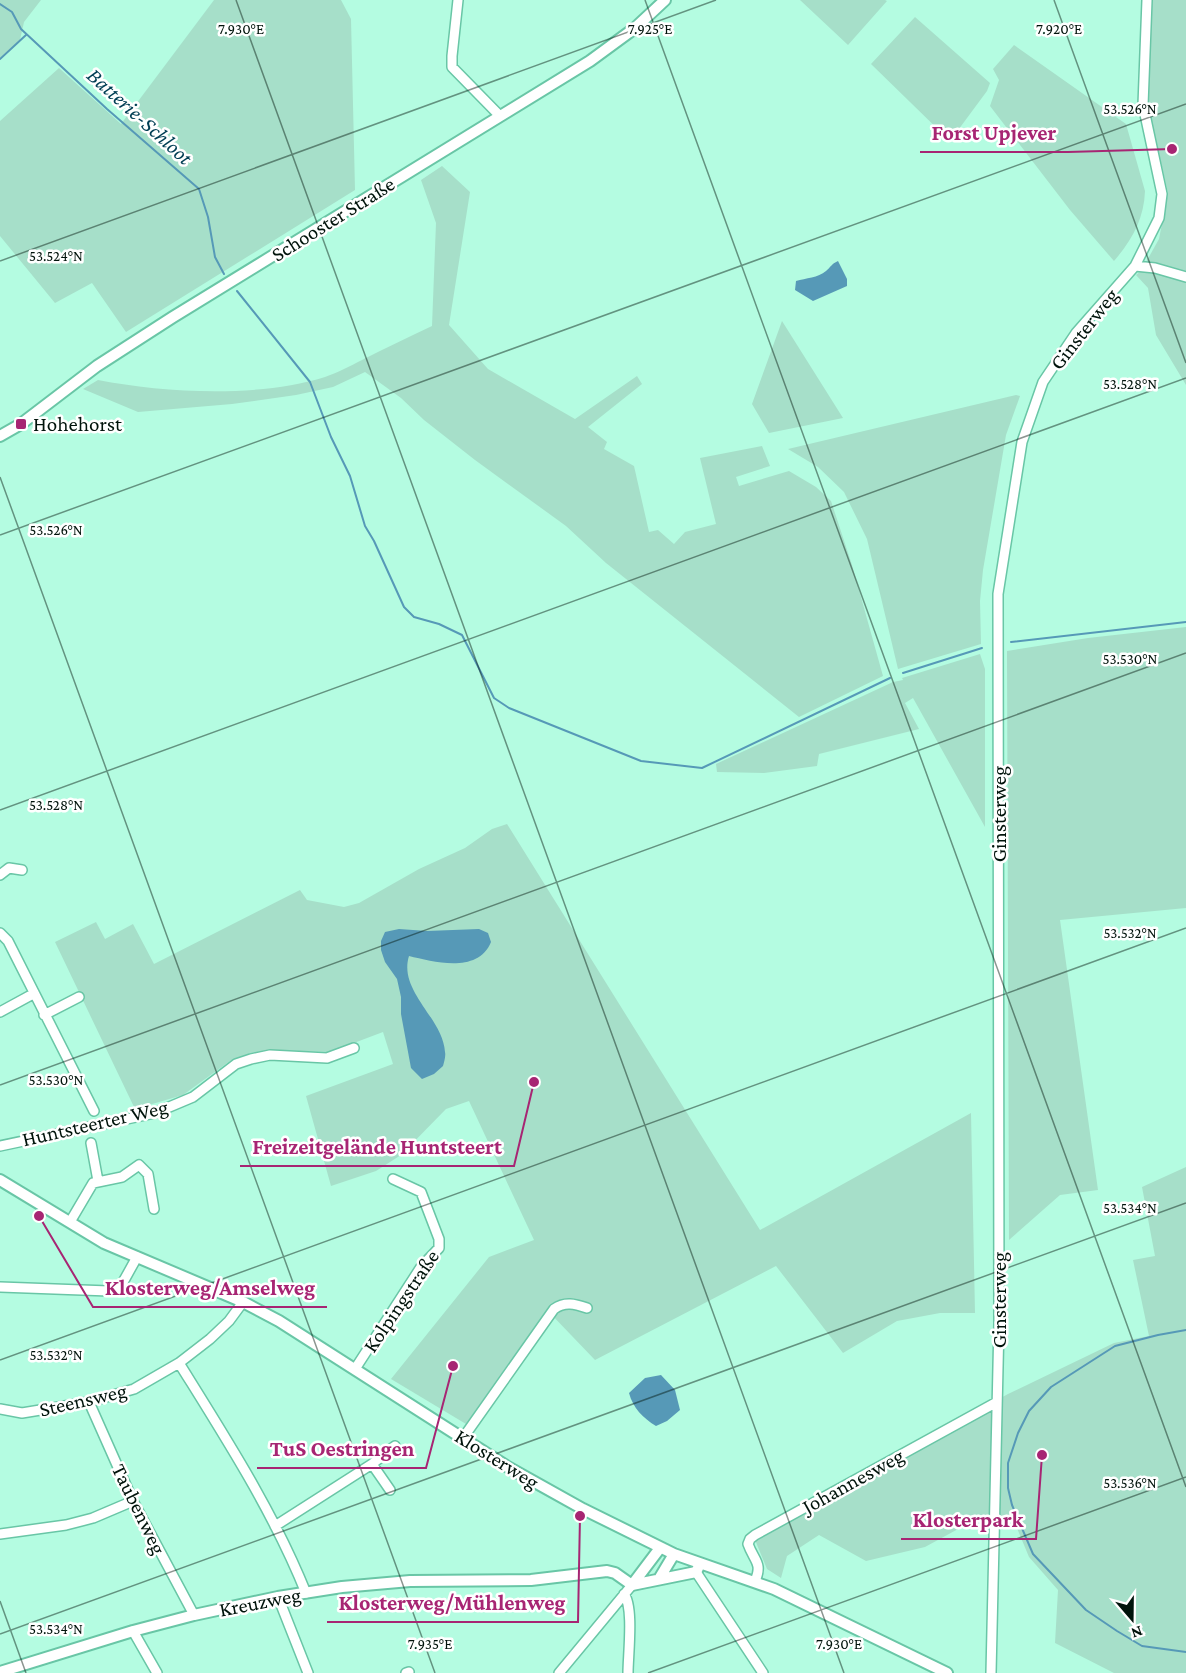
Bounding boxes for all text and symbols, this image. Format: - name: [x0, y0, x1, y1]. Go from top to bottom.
- text: 7.930°E: [218, 21, 264, 37]
- text: 7.925°E: [628, 21, 672, 37]
- text: 7.920°E: [1036, 21, 1082, 37]
- water label: Batterie-Schloot: [82, 62, 198, 170]
- text: 53.526°N: [1103, 101, 1157, 117]
- callout: Forst Upjever: [920, 112, 1068, 152]
- text: Forst Upjever: [932, 120, 1057, 145]
- street label: Schooster Straße: [267, 172, 399, 266]
- text: 53.524°N: [29, 248, 83, 264]
- street label: Ginsterweg: [1045, 284, 1123, 374]
- text: 53.528°N: [1103, 376, 1157, 392]
- place label: Hohehorst: [33, 412, 123, 436]
- marker: Hohehorst: [14, 417, 28, 431]
- text: 53.526°N: [29, 522, 83, 538]
- text: 53.530°N: [1103, 651, 1158, 667]
- street label: Ginsterweg: [987, 766, 1011, 862]
- text: 53.528°N: [29, 797, 83, 813]
- text: 53.532°N: [1103, 925, 1157, 941]
- text: 53.530°N: [29, 1072, 84, 1088]
- street label: Huntsteerter Weg: [20, 1095, 170, 1151]
- callout: Freizeitgelände Huntsteert: [240, 1126, 514, 1166]
- text: Freizeitgelände Huntsteert: [252, 1134, 503, 1159]
- text: 53.534°N: [1103, 1200, 1157, 1216]
- street label: Kolpingstraße: [358, 1245, 444, 1357]
- street label: Ginsterweg: [987, 1252, 1011, 1348]
- callout: Klosterweg/Amselweg: [93, 1267, 327, 1307]
- text: Klosterweg/Amselweg: [105, 1275, 315, 1300]
- text: 53.532°N: [29, 1347, 83, 1363]
- street label: Steensweg: [37, 1378, 129, 1422]
- street label: Klosterweg: [451, 1424, 543, 1494]
- callout: TuS Oestringen: [257, 1428, 426, 1468]
- text: TuS Oestringen: [270, 1436, 415, 1461]
- street label: Johannesweg: [796, 1443, 908, 1520]
- street label: Taubenweg: [107, 1460, 171, 1558]
- text: 53.536°N: [1103, 1475, 1157, 1491]
- callout: Klosterpark: [901, 1499, 1036, 1539]
- text: Klosterpark: [913, 1507, 1025, 1532]
- street label: Kreuzweg: [217, 1582, 303, 1622]
- callout: Klosterweg/Mühlenweg: [327, 1582, 578, 1622]
- north arrow: [1102, 1589, 1162, 1649]
- text: Klosterweg/Mühlenweg: [338, 1590, 566, 1615]
- text: 53.534°N: [29, 1621, 83, 1637]
- text: N: [1129, 1623, 1145, 1643]
- text: 7.935°E: [408, 1636, 452, 1652]
- text: 7.930°E: [816, 1636, 862, 1652]

